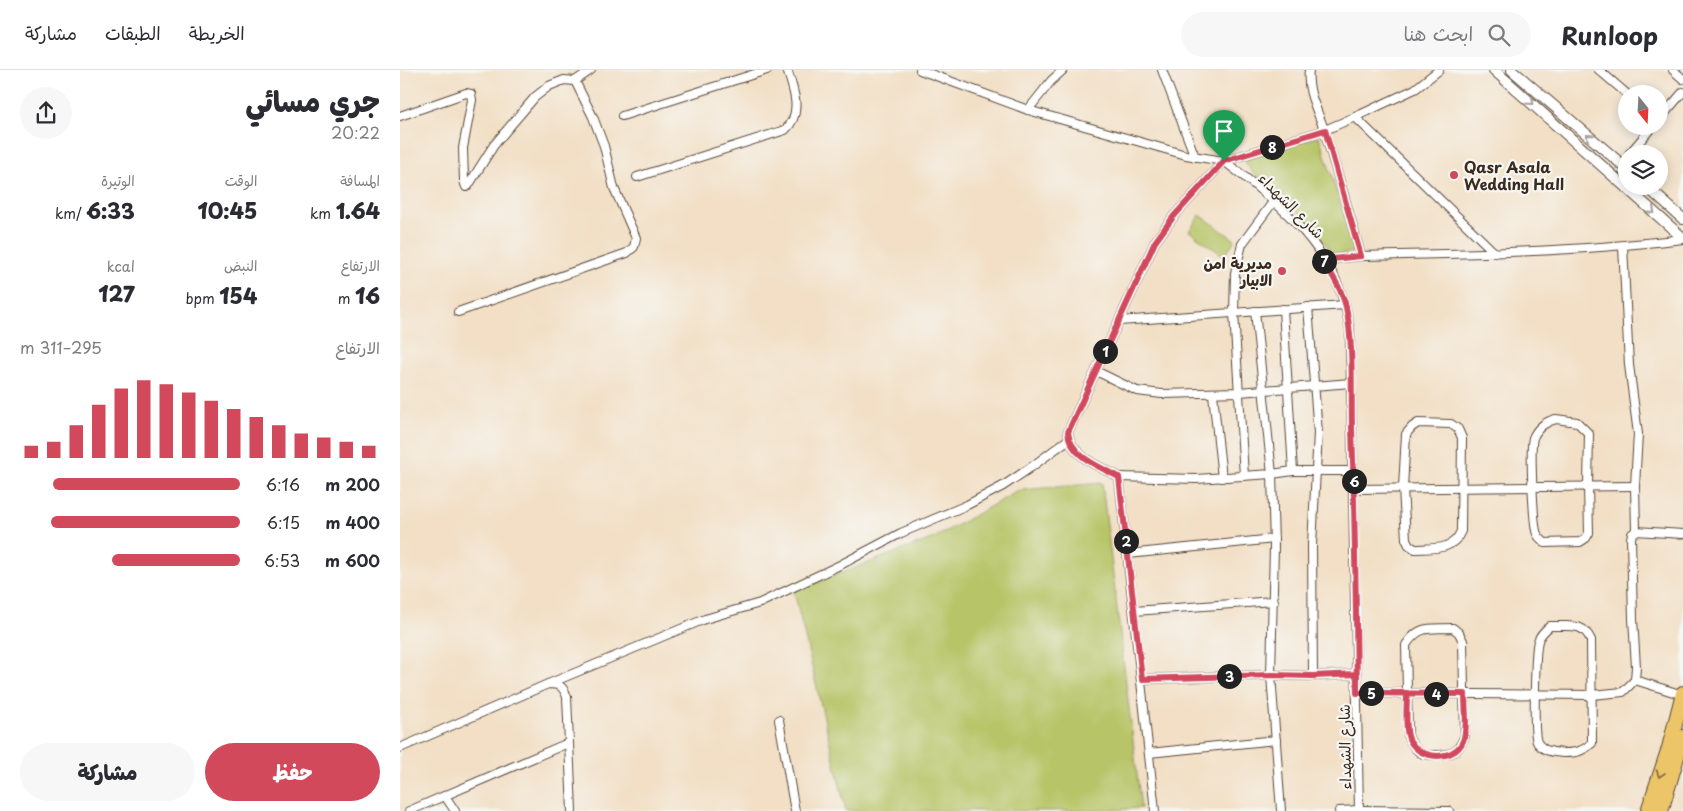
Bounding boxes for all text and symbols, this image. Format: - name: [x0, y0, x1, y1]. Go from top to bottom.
- search box: [1181, 12, 1531, 57]
- text: Runloop: [1561, 17, 1658, 53]
- text: مشاركة: [25, 19, 77, 46]
- text: الطبقات: [105, 19, 161, 46]
- text: الخريطة: [189, 19, 245, 46]
- text: ابحث هنا: [1403, 19, 1473, 47]
- icon: search: [1485, 21, 1513, 49]
- text: جري مسائي: [245, 79, 380, 122]
- north arrow: [1618, 85, 1668, 135]
- map controls: [1618, 85, 1668, 195]
- button: share: [20, 87, 72, 139]
- one-way arrow: [1525, 97, 1534, 106]
- pin: [1203, 110, 1245, 161]
- icon: arrive: [1210, 117, 1238, 145]
- text: 20:22: [331, 120, 380, 144]
- one-way arrow: [1586, 133, 1595, 142]
- pin: 8: [1260, 134, 1284, 160]
- text: 8: [1268, 137, 1277, 158]
- button: layers: [1618, 145, 1668, 195]
- place label: Qasr Asala Wedding Hall: [1464, 155, 1564, 195]
- street label: شارع الشهداء: [1254, 167, 1330, 243]
- marker: Qasr Asala Wedding Hall: [1448, 169, 1460, 181]
- text: الوتيرة: [101, 170, 135, 191]
- text: الوقت: [225, 170, 257, 191]
- text: المسافة: [340, 170, 380, 191]
- text: 6:33: [86, 194, 135, 226]
- text: 10:45: [197, 194, 257, 226]
- text: 1.64: [336, 194, 380, 226]
- text: /km: [55, 203, 86, 224]
- text: km: [310, 203, 336, 224]
- one-way arrow: [1646, 205, 1655, 214]
- pin: 7: [1312, 248, 1336, 274]
- place label: مديرية امن الابيار: [1203, 251, 1272, 291]
- text: 7: [1320, 251, 1329, 272]
- text: النبض: [224, 255, 257, 276]
- text: الارتفاع: [341, 255, 380, 276]
- text: kcal: [107, 256, 135, 277]
- marker: مديرية امن الابيار: [1276, 265, 1288, 277]
- text: 127: [98, 277, 135, 309]
- text: 154: [219, 279, 257, 311]
- text: 16: [355, 279, 380, 311]
- text: bpm: [186, 288, 219, 309]
- text: m: [338, 288, 355, 309]
- text: 295–311 m: [20, 335, 102, 359]
- text: الارتفاع: [335, 335, 380, 359]
- pin: 1: [1092, 338, 1118, 364]
- text: 1: [1102, 341, 1109, 362]
- pin: 6: [1342, 468, 1366, 494]
- text: 6: [1350, 471, 1359, 492]
- text: 6:16: [266, 472, 300, 496]
- text: 200 m: [325, 472, 380, 496]
- text: 6:15: [267, 510, 300, 534]
- text: 400 m: [325, 510, 380, 534]
- pin: 2: [1114, 528, 1138, 554]
- text: 2: [1122, 531, 1131, 552]
- text: 6:53: [264, 548, 300, 572]
- text: 600 m: [325, 548, 380, 572]
- pin: 3: [1216, 664, 1242, 688]
- text: 3: [1225, 666, 1234, 687]
- pin: 5: [1358, 680, 1384, 706]
- pin: 4: [1424, 682, 1448, 706]
- text: 5: [1367, 683, 1376, 704]
- text: 4: [1432, 684, 1441, 705]
- street label: شارع الشهداء: [1332, 704, 1356, 790]
- button: مشاركة: [20, 743, 195, 801]
- button: حفظ: [205, 743, 380, 801]
- one-way arrow: [1656, 769, 1666, 778]

